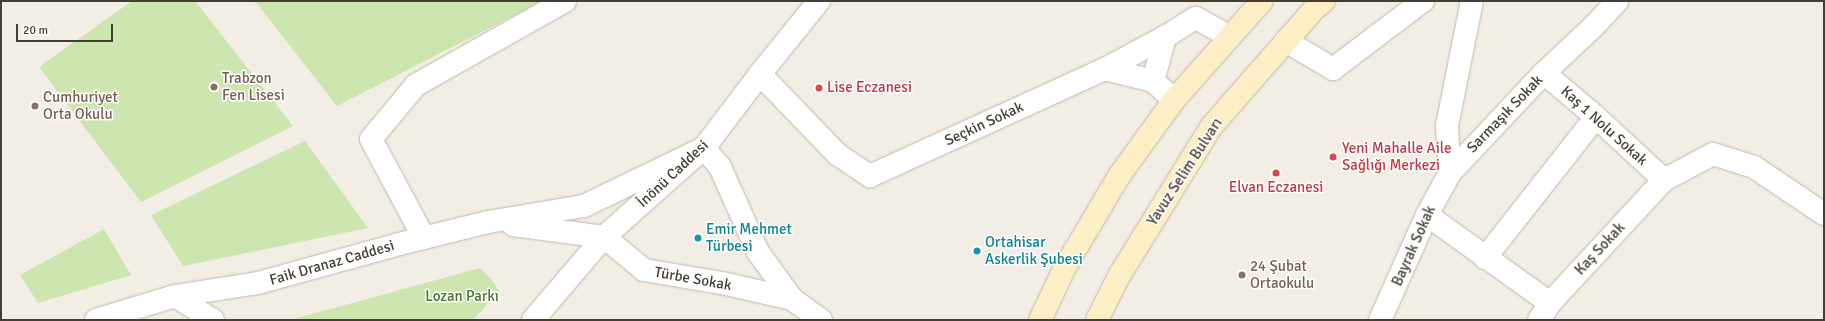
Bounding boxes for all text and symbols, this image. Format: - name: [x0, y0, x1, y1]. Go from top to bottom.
- scale bar: [18, 16, 115, 42]
- text: 20 m: [23, 23, 48, 38]
- place label: Trabzon Fen Lisesi: [222, 69, 285, 104]
- street label: Sarmaşık Sokak: [1463, 71, 1547, 157]
- place label: Lise Eczanesi: [827, 79, 912, 97]
- marker: Trabzon Fen Lisesi: [209, 82, 219, 92]
- street label: Kaş 1 Nolu Sokak: [1557, 82, 1651, 170]
- marker: Lise Eczanesi: [814, 83, 824, 93]
- place label: Cumhuriyet Orta Okulu: [43, 88, 118, 123]
- street label: Seçkin Sokak: [942, 98, 1026, 150]
- marker: Cumhuriyet Orta Okulu: [30, 101, 40, 111]
- street label: Yavuz Selim Bulvarı: [1144, 115, 1226, 229]
- street label: İnönü Caddesi: [634, 137, 712, 211]
- place label: Yeni Mahalle Aile Sağlığı Merkezi: [1342, 139, 1452, 174]
- marker: Yeni Mahalle Aile Sağlığı Merkezi: [1327, 151, 1339, 163]
- marker: Elvan Eczanesi: [1271, 168, 1281, 178]
- place label: Elvan Eczanesi: [1229, 179, 1323, 197]
- street label: Bayrak Sokak: [1388, 203, 1440, 289]
- street label: Kaş Sokak: [1571, 219, 1629, 279]
- place label: Emir Mehmet Türbesi: [706, 220, 792, 255]
- marker: Emir Mehmet Türbesi: [693, 233, 703, 243]
- place label: Ortahisar Askerlik Şubesi: [985, 233, 1083, 268]
- street label: Faik Dranaz Caddesi: [268, 237, 396, 289]
- marker: Ortahisar Askerlik Şubesi: [972, 246, 982, 256]
- place label: 24 Şubat Ortaokulu: [1250, 257, 1314, 292]
- street label: Türbe Sokak: [653, 263, 733, 295]
- marker: 24 Şubat Ortaokulu: [1237, 270, 1247, 280]
- park label: Lozan Parkı: [425, 288, 499, 306]

